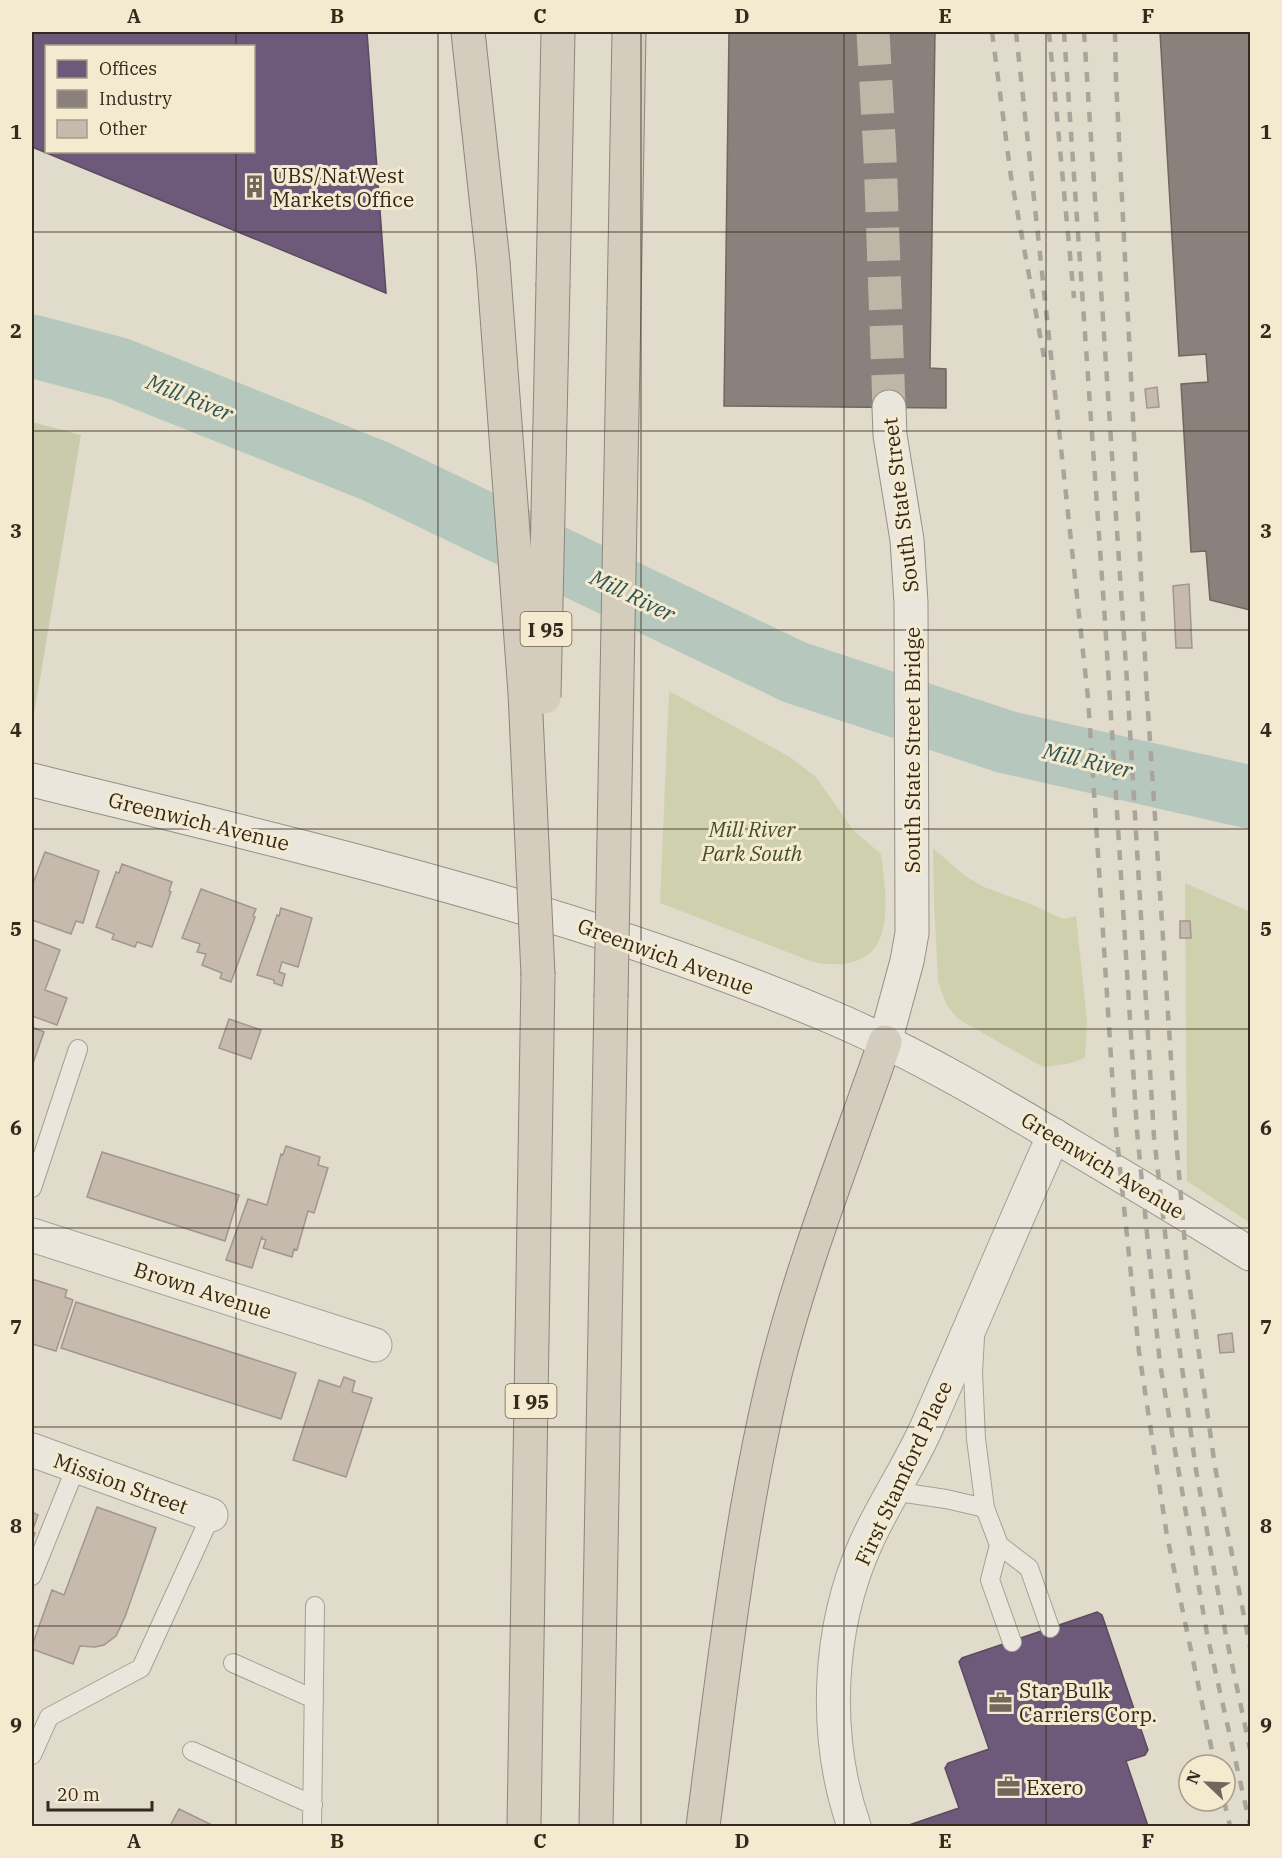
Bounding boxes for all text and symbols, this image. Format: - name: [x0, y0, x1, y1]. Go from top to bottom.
- text: A: [127, 2, 141, 29]
- text: B: [330, 2, 344, 29]
- text: C: [533, 2, 547, 29]
- text: D: [734, 2, 750, 29]
- text: E: [938, 2, 952, 29]
- text: F: [1142, 2, 1154, 29]
- legend: [45, 45, 255, 153]
- text: Offices: [99, 57, 157, 80]
- text: Industry: [99, 87, 172, 110]
- text: Other: [99, 117, 147, 140]
- text: 1: [10, 118, 22, 145]
- text: 1: [1260, 118, 1272, 145]
- place label: UBS/NatWest Markets Office: [272, 161, 414, 213]
- building icon: UBS/NatWest Markets Office: [241, 174, 267, 200]
- text: 2: [10, 317, 22, 344]
- text: 2: [1260, 317, 1272, 344]
- water label: Mill River: [142, 366, 239, 428]
- street label: South State Street: [875, 416, 925, 594]
- text: 3: [10, 517, 22, 544]
- text: 3: [1260, 517, 1272, 544]
- water label: Mill River: [585, 562, 681, 629]
- road number: I 95: [520, 612, 572, 646]
- street label: South State Street Bridge: [898, 627, 926, 873]
- text: 4: [10, 716, 22, 743]
- text: 4: [1260, 716, 1272, 743]
- water label: Mill River: [1040, 735, 1137, 785]
- street label: Greenwich Avenue: [106, 785, 292, 857]
- park label: Mill River Park South: [701, 815, 803, 867]
- street label: Greenwich Avenue: [574, 911, 758, 1001]
- text: 5: [10, 915, 22, 942]
- text: 5: [1260, 915, 1272, 942]
- street label: Greenwich Avenue: [1016, 1105, 1190, 1225]
- text: 6: [10, 1114, 22, 1141]
- text: 6: [1260, 1114, 1272, 1141]
- street label: Brown Avenue: [130, 1255, 276, 1325]
- text: 7: [10, 1313, 22, 1340]
- text: 7: [1260, 1313, 1272, 1340]
- street label: First Stamford Place: [848, 1376, 958, 1570]
- road number: I 95: [506, 1384, 556, 1418]
- street label: Mission Street: [50, 1446, 192, 1520]
- text: 8: [10, 1512, 22, 1539]
- text: 8: [1260, 1512, 1272, 1539]
- place label: Star Bulk Carriers Corp.: [1019, 1676, 1157, 1728]
- office icon: Star Bulk Carriers Corp.: [988, 1689, 1014, 1715]
- text: 9: [10, 1711, 22, 1738]
- text: 9: [1260, 1711, 1272, 1738]
- north arrow: [1177, 1753, 1237, 1813]
- text: N: [1182, 1767, 1205, 1787]
- place label: Exero: [1026, 1773, 1083, 1801]
- scale bar: [48, 1774, 152, 1812]
- office icon: Exero: [995, 1774, 1021, 1800]
- text: 20 m: [57, 1783, 100, 1806]
- text: A: [127, 1827, 141, 1854]
- text: B: [330, 1827, 344, 1854]
- text: C: [533, 1827, 547, 1854]
- text: D: [734, 1827, 750, 1854]
- text: E: [938, 1827, 952, 1854]
- text: F: [1142, 1827, 1154, 1854]

